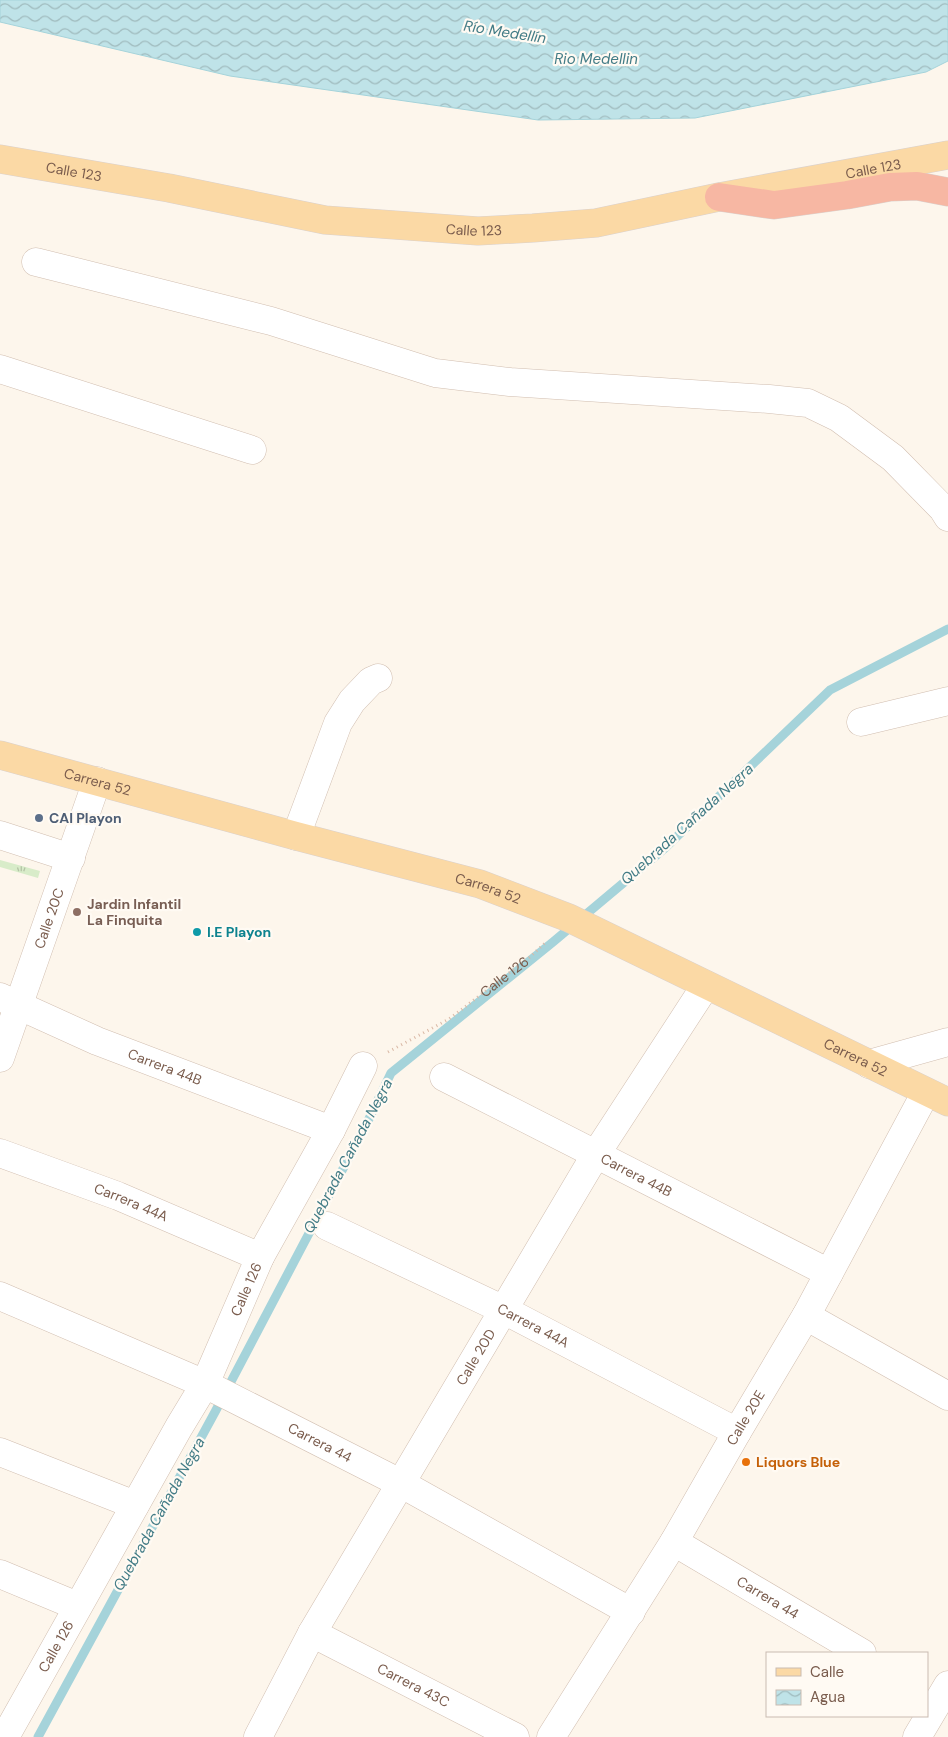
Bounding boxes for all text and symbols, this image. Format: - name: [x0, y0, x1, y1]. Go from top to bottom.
- water label: Río Medellín: [462, 16, 548, 48]
- water label: Rio Medellin: [554, 49, 638, 69]
- street label: Calle 123: [844, 155, 903, 183]
- street label: Calle 123: [45, 158, 103, 185]
- street label: Calle 123: [445, 220, 503, 240]
- water label: Quebrada Cañada Negra: [616, 759, 758, 889]
- street label: Carrera 52: [62, 764, 133, 799]
- place label: CAI Playon: [49, 809, 122, 827]
- marker: CAI Playon: [33, 812, 45, 824]
- street label: Carrera 52: [453, 869, 524, 908]
- street label: Calle 20C: [30, 886, 68, 951]
- place label: Jardin Infantil La Finquita: [87, 895, 181, 929]
- marker: Jardin Infantil La Finquita: [71, 906, 83, 918]
- place label: I.E Playon: [207, 923, 271, 941]
- marker: I.E Playon: [191, 926, 203, 938]
- street label: Calle 126: [476, 952, 532, 1001]
- street label: Carrera 52: [821, 1034, 891, 1080]
- street label: Carrera 44B: [125, 1045, 204, 1089]
- water label: Quebrada Cañada Negra: [299, 1075, 397, 1237]
- street label: Carrera 44B: [598, 1149, 675, 1201]
- street label: Carrera 44A: [92, 1179, 171, 1225]
- street label: Calle 126: [226, 1260, 266, 1319]
- street label: Carrera 44A: [495, 1299, 572, 1352]
- street label: Calle 20D: [452, 1325, 499, 1389]
- street label: Calle 20E: [722, 1387, 769, 1448]
- street label: Carrera 44: [285, 1419, 355, 1466]
- water label: Quebrada Cañada Negra: [108, 1434, 210, 1594]
- place label: Liquors Blue: [756, 1453, 840, 1471]
- marker: Liquors Blue: [740, 1456, 752, 1468]
- street label: Carrera 44: [733, 1572, 803, 1623]
- street label: Calle 126: [34, 1617, 78, 1676]
- legend: [766, 1652, 928, 1717]
- street label: Carrera 43C: [374, 1659, 453, 1711]
- text: Calle: [810, 1662, 844, 1682]
- text: Agua: [810, 1687, 845, 1707]

